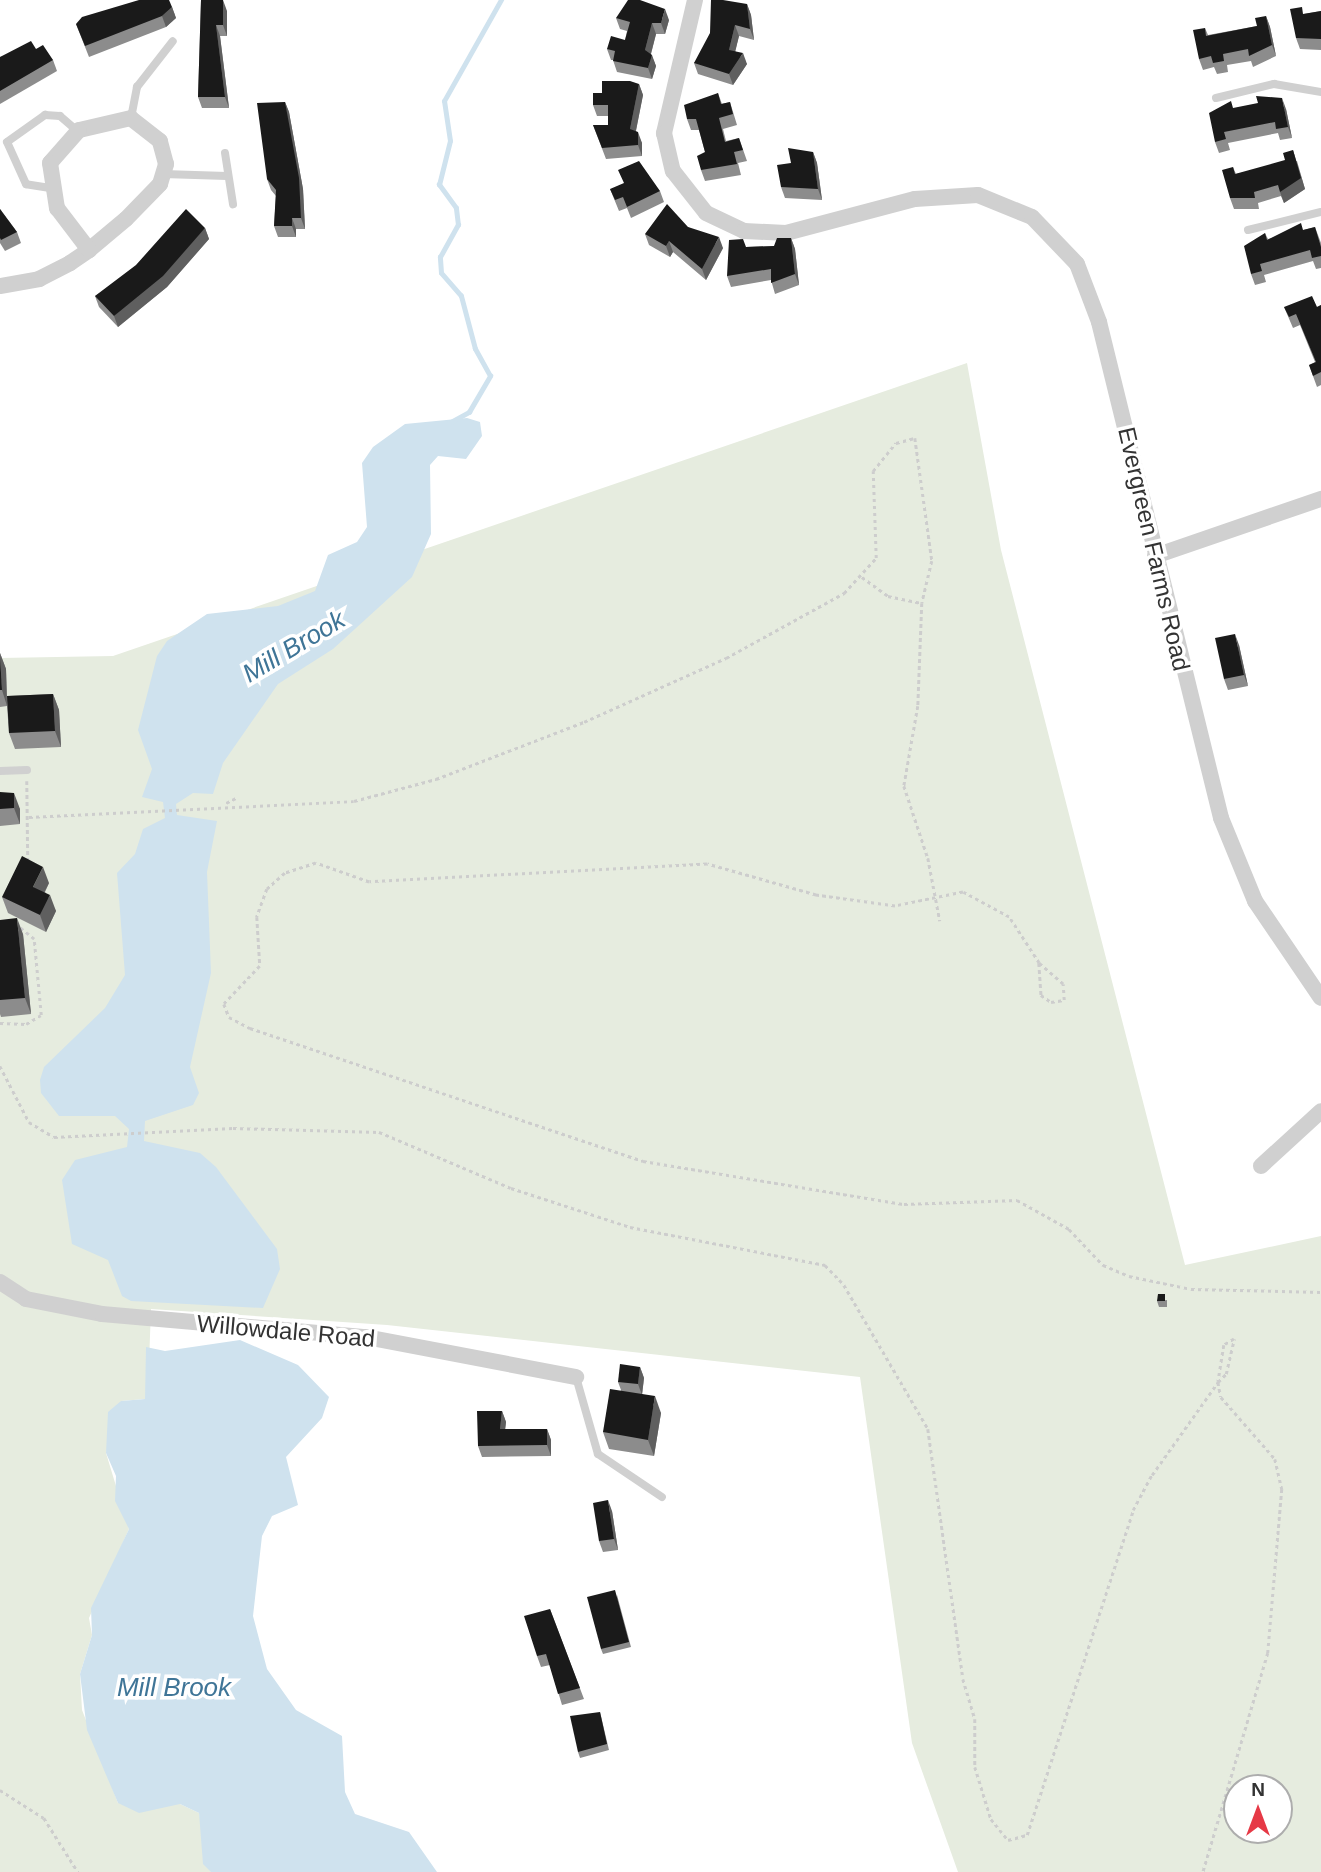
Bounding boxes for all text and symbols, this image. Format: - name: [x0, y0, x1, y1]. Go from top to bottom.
- street label: Evergreen Farms Road: [1112, 424, 1196, 674]
- water label: Mill Brook: [237, 604, 351, 690]
- street label: Willowdale Road: [196, 1309, 376, 1353]
- water label: Mill Brook: [117, 1672, 231, 1704]
- north arrow: [1223, 1774, 1293, 1844]
- text: N: [1251, 1779, 1265, 1800]

